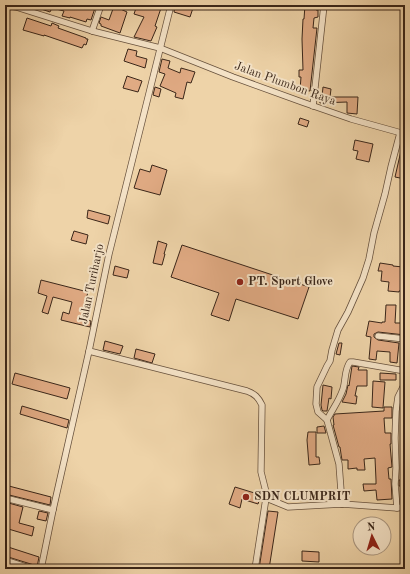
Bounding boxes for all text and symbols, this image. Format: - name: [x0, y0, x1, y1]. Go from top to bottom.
- street label: Jalan Plumbon Raya: [233, 60, 337, 108]
- street label: Jalan Turiharjo: [78, 243, 106, 325]
- place label: PT. Sport Glove: [248, 276, 333, 288]
- marker: PT. Sport Glove: [235, 277, 245, 287]
- place label: SDN CLUMPRIT: [254, 491, 351, 503]
- marker: SDN CLUMPRIT: [241, 492, 251, 502]
- north arrow: [352, 516, 392, 556]
- text: N: [367, 522, 377, 533]

